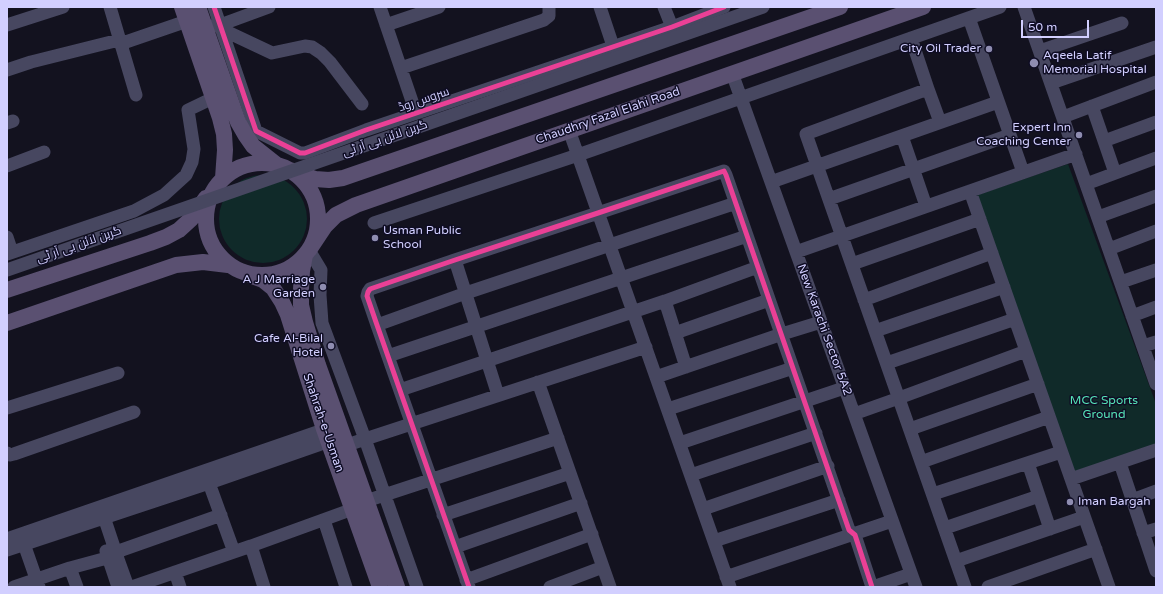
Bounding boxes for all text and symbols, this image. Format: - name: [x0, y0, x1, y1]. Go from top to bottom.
- scale bar: [1023, 12, 1091, 38]
- text: 50 m: [1028, 20, 1057, 34]
- place label: City Oil Trader: [900, 42, 981, 56]
- marker: City Oil Trader: [984, 44, 994, 54]
- place label: Aqeela Latif Memorial Hospital: [1043, 49, 1147, 77]
- marker: Aqeela Latif Memorial Hospital: [1028, 57, 1040, 69]
- street label: سروس روڈ: [397, 85, 451, 115]
- street label: Chaudhry Fazal Elahi Road: [534, 85, 682, 147]
- street label: گرین لائن بی آر ٹی: [341, 118, 429, 160]
- place label: Expert Inn Coaching Center: [976, 121, 1071, 149]
- marker: Expert Inn Coaching Center: [1074, 130, 1084, 140]
- street label: گرین لائن بی آر ٹی: [35, 224, 123, 266]
- place label: Usman Public School: [383, 224, 461, 252]
- marker: Usman Public School: [370, 233, 380, 243]
- street label: New Karachi Sector 5A2: [793, 262, 855, 398]
- place label: A J Marriage Garden: [243, 273, 315, 301]
- marker: A J Marriage Garden: [318, 282, 328, 292]
- place label: Cafe Al-Bilal Hotel: [254, 332, 323, 360]
- marker: Cafe Al-Bilal Hotel: [326, 341, 336, 351]
- street label: Shahrah-e-Usman: [299, 372, 347, 474]
- park label: MCC Sports Ground: [1070, 394, 1138, 422]
- place label: Iman Bargah: [1078, 495, 1151, 509]
- marker: Iman Bargah: [1065, 497, 1075, 507]

